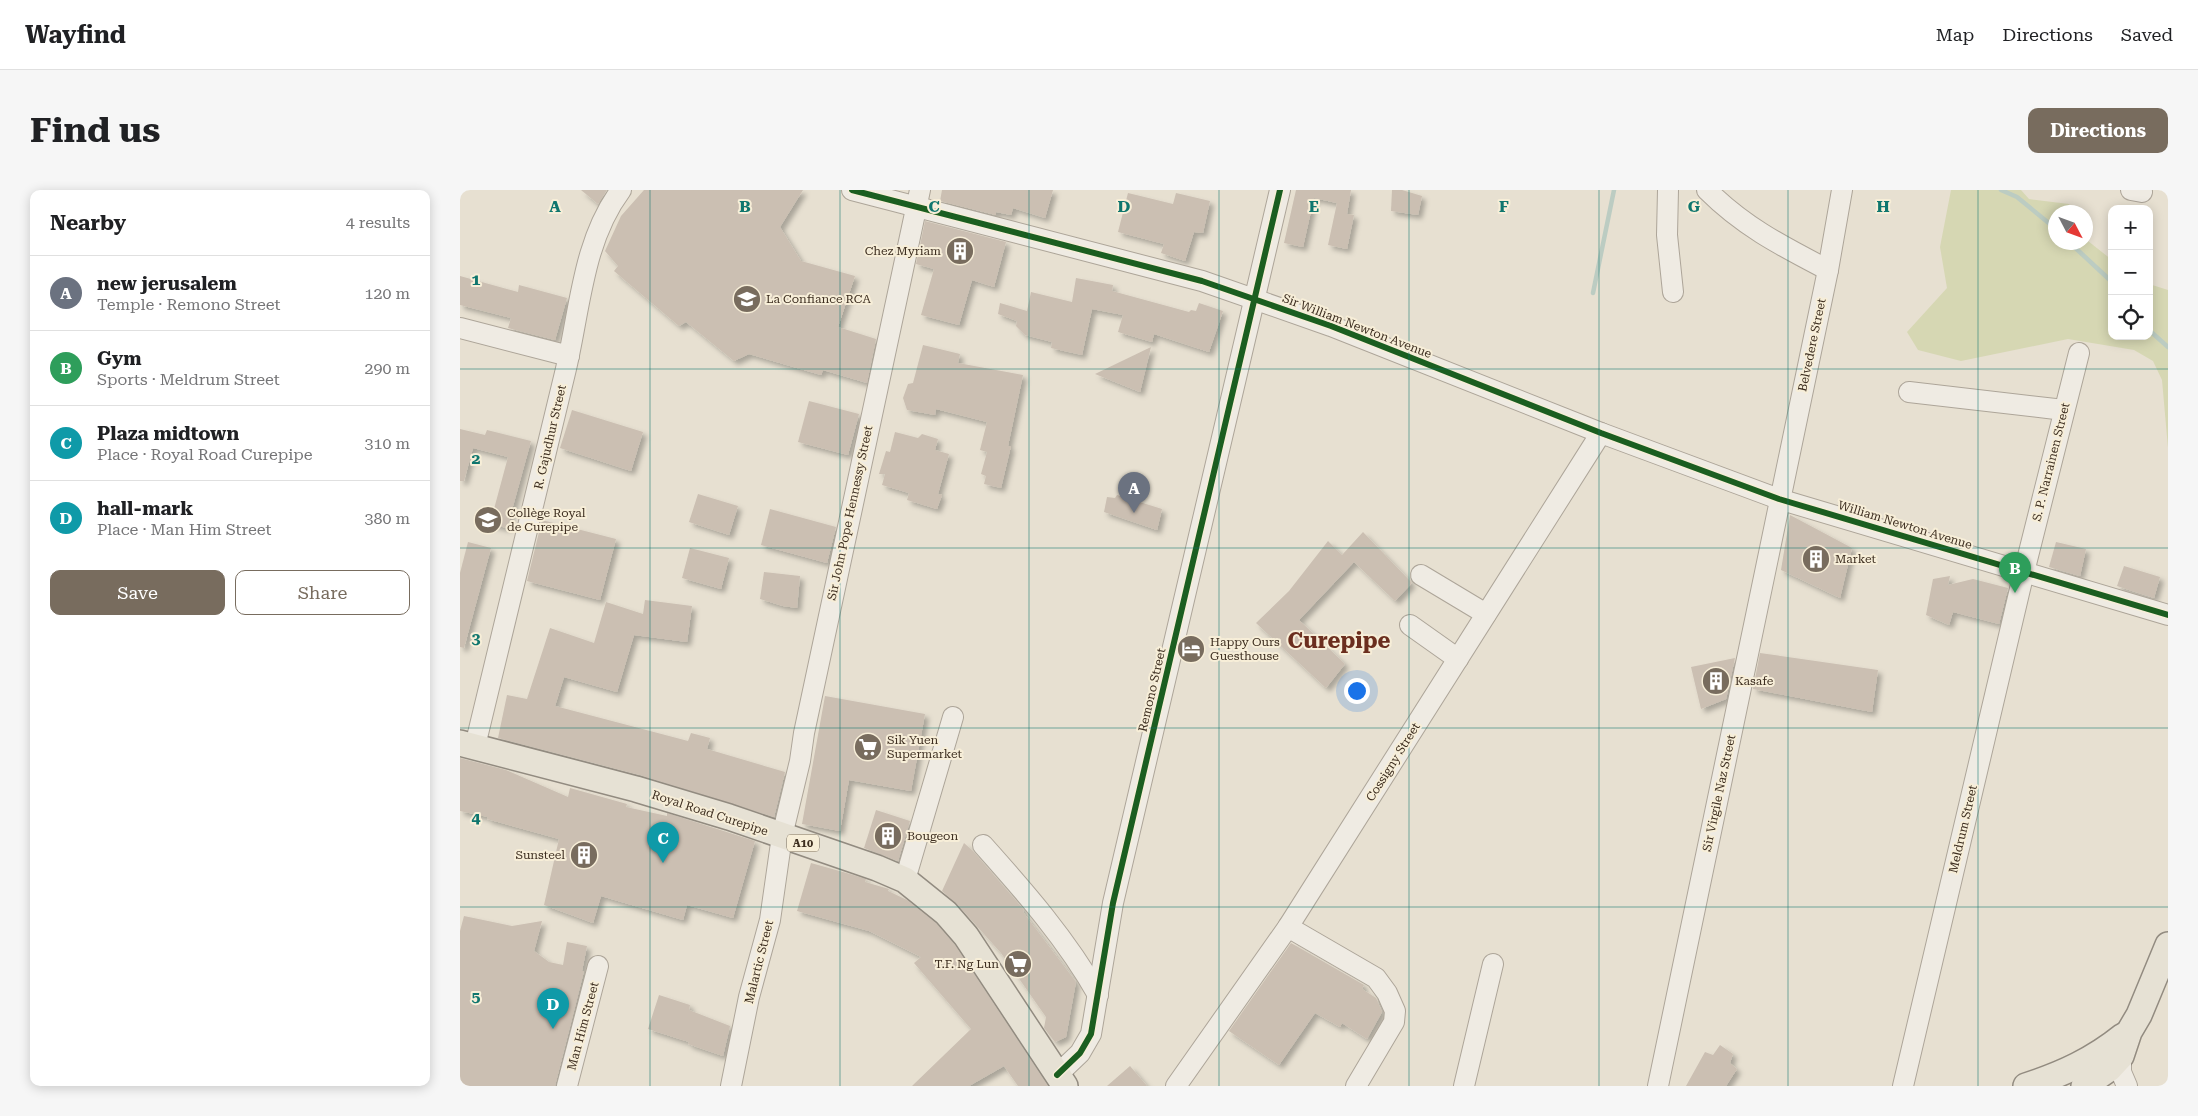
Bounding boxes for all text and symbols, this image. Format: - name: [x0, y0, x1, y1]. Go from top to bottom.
- text: Wayfind: [25, 21, 126, 49]
- text: Map: [1936, 24, 1974, 45]
- text: Directions: [2002, 24, 2093, 45]
- text: Saved: [2121, 24, 2173, 45]
- button: Directions: [2028, 108, 2168, 153]
- text: Find us: [30, 110, 160, 151]
- text: A: [549, 197, 561, 216]
- text: B: [739, 197, 751, 216]
- text: C: [928, 197, 940, 216]
- text: D: [1118, 197, 1131, 216]
- text: E: [1309, 197, 1319, 216]
- text: F: [1499, 197, 1509, 216]
- text: G: [1688, 197, 1701, 216]
- text: H: [1876, 197, 1890, 216]
- north arrow: [2048, 205, 2093, 250]
- map controls: [2108, 205, 2153, 340]
- button: +: [2108, 205, 2153, 250]
- text: Nearby: [50, 211, 126, 235]
- text: 4 results: [346, 213, 410, 232]
- building icon: Chez Myriam: [945, 236, 975, 266]
- place label: Chez Myriam: [865, 244, 941, 258]
- button: −: [2108, 250, 2153, 295]
- text: 1: [472, 270, 481, 289]
- text: new jerusalem: [97, 272, 237, 295]
- text: A: [60, 284, 72, 303]
- text: 120 m: [364, 284, 410, 303]
- school or university icon: La Confiance RCA: [732, 284, 762, 314]
- street label: Sir William Newton Avenue: [1280, 291, 1434, 361]
- place label: La Confiance RCA: [766, 292, 871, 306]
- text: Temple · Remono Street: [97, 295, 281, 314]
- button: locate: [2108, 295, 2153, 340]
- street label: Belvedere Street: [1795, 297, 1829, 393]
- text: Gym: [97, 347, 142, 370]
- text: B: [60, 359, 72, 378]
- text: 290 m: [364, 359, 410, 378]
- text: Sports · Meldrum Street: [97, 370, 280, 389]
- street label: R. Gajudhur Street: [531, 383, 569, 491]
- street label: S. P. Narrainen Street: [2029, 401, 2073, 523]
- text: Plaza midtown: [97, 422, 239, 445]
- street label: Sir John Pope Hennessy Street: [825, 424, 875, 602]
- text: C: [60, 434, 72, 453]
- text: 310 m: [364, 434, 410, 453]
- text: Place · Royal Road Curepipe: [97, 445, 313, 464]
- text: 2: [472, 449, 481, 468]
- pin: A: [1118, 472, 1150, 513]
- text: hall-mark: [97, 497, 193, 520]
- street label: William Newton Avenue: [1836, 498, 1974, 552]
- school or university icon: Collège Royal de Curepipe: [473, 505, 503, 535]
- place label: Collège Royal de Curepipe: [507, 506, 586, 534]
- text: D: [60, 509, 72, 528]
- text: 380 m: [364, 509, 410, 528]
- text: Place · Man Him Street: [97, 520, 272, 539]
- building icon: Market: [1801, 544, 1831, 574]
- place label: Market: [1835, 552, 1877, 566]
- pin: B: [1999, 552, 2031, 593]
- button: Save: [50, 570, 225, 615]
- button: Share: [235, 570, 410, 615]
- district label: Curepipe: [1288, 628, 1390, 653]
- text: 3: [472, 629, 481, 648]
- hotel icon: Happy Ours Guesthouse: [1176, 634, 1206, 664]
- place label: Happy Ours Guesthouse: [1210, 635, 1280, 663]
- street label: Remono Street: [1136, 646, 1169, 733]
- building icon: Kasafe: [1701, 666, 1731, 696]
- place label: Kasafe: [1735, 674, 1774, 688]
- your location: [1344, 678, 1370, 704]
- street label: Cossigny Street: [1363, 720, 1423, 804]
- supermarket icon: Sik Yuen Supermarket: [853, 732, 883, 762]
- place label: Sik Yuen Supermarket: [887, 733, 963, 761]
- street label: Sir Virgile Naz Street: [1700, 733, 1738, 853]
- street label: Meldrum Street: [1946, 783, 1980, 874]
- street label: Royal Road Curepipe: [650, 787, 770, 839]
- text: 4: [472, 808, 481, 827]
- building icon: Bougeon: [873, 821, 903, 851]
- pin: C: [647, 822, 679, 863]
- place label: Bougeon: [907, 829, 958, 843]
- road number: A10: [787, 834, 819, 851]
- building icon: Sunsteel: [569, 840, 599, 870]
- place label: Sunsteel: [515, 848, 565, 862]
- street label: Malartic Street: [742, 918, 776, 1005]
- supermarket icon: T.F. Ng Lun: [1003, 949, 1033, 979]
- place label: T.F. Ng Lun: [934, 957, 999, 971]
- street label: Man Him Street: [564, 980, 602, 1072]
- text: 5: [472, 987, 481, 1006]
- pin: D: [537, 988, 569, 1029]

